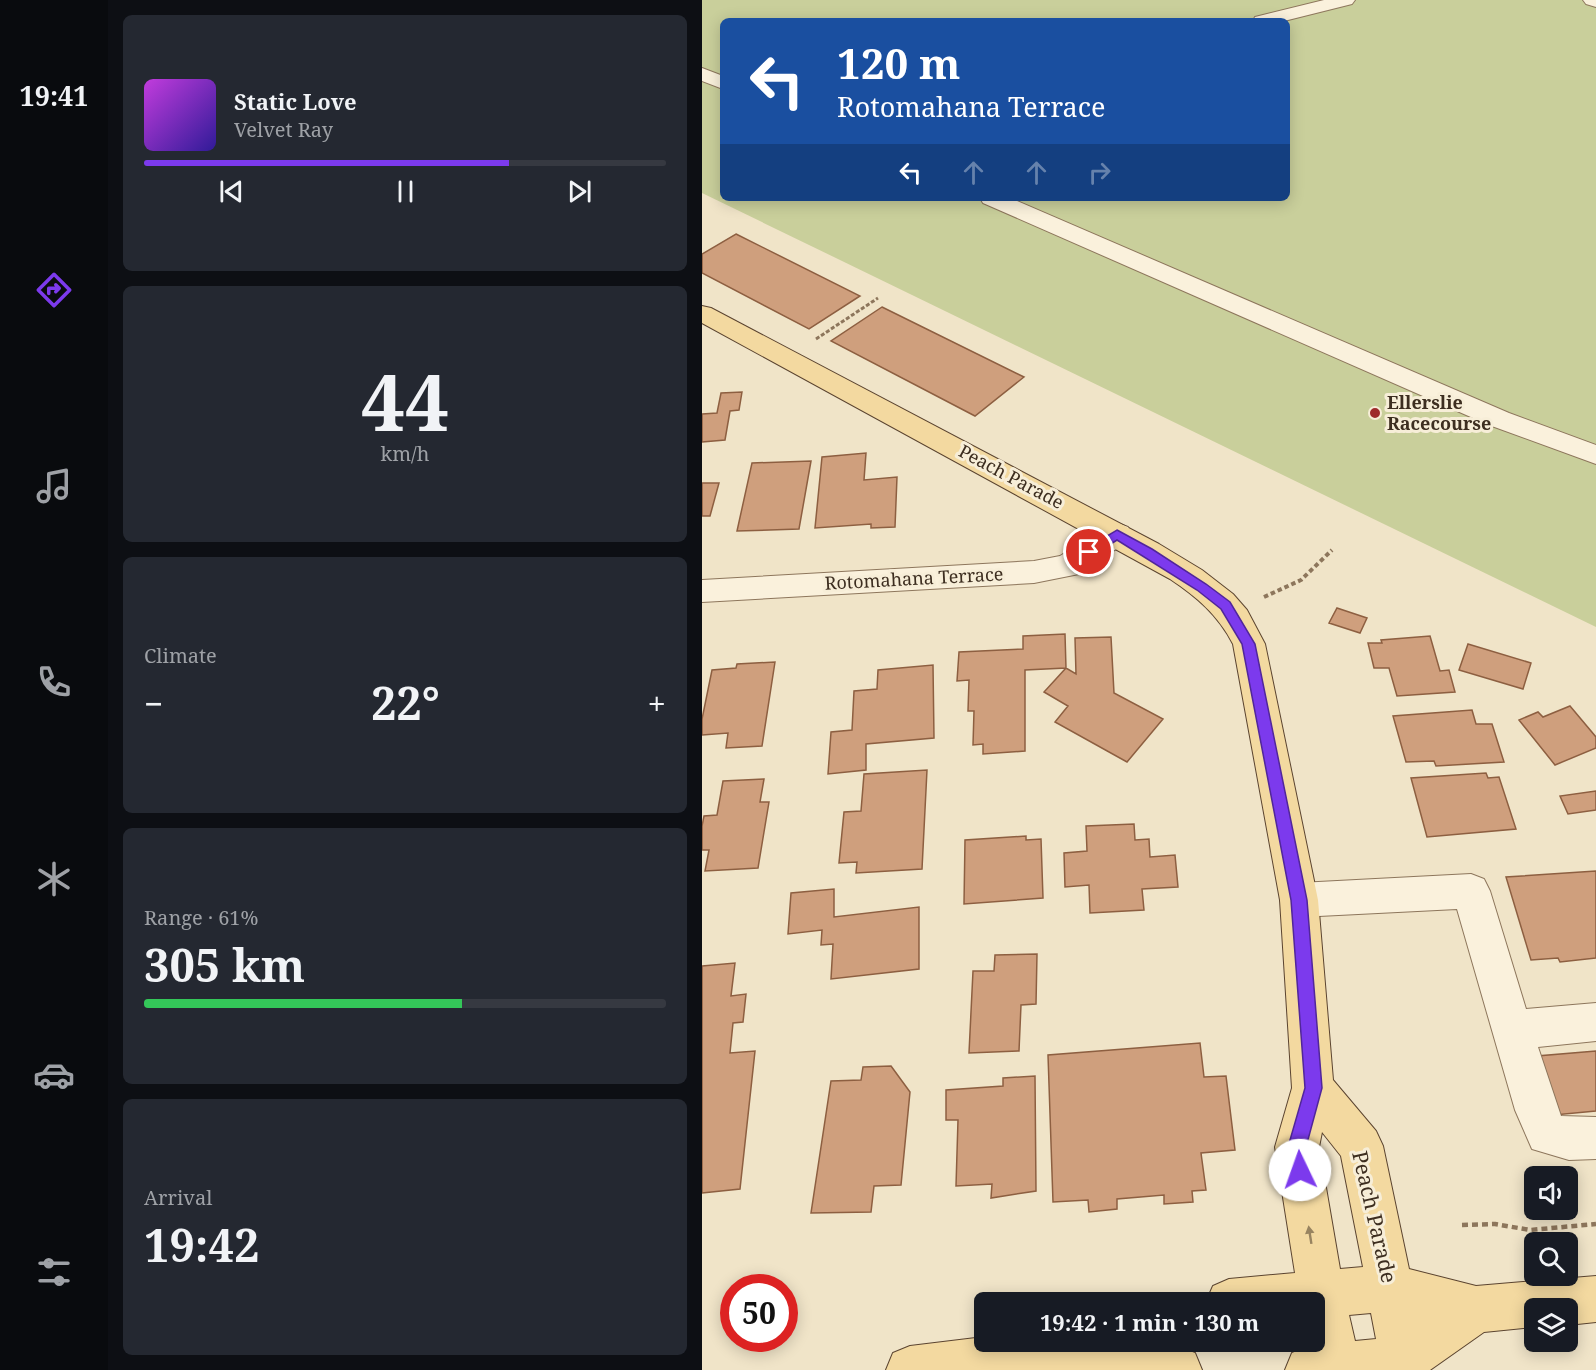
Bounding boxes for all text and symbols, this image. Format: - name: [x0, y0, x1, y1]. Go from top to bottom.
- text: 120 m: [837, 34, 961, 91]
- icon: left: [738, 42, 816, 120]
- text: 19:41: [19, 77, 89, 114]
- text: Static Love: [234, 86, 357, 116]
- text: Rotomahana Terrace: [837, 88, 1106, 125]
- text: Velvet Ray: [234, 116, 333, 143]
- icon: left: [894, 156, 927, 189]
- icon: ahead: [957, 156, 990, 189]
- icon: ahead: [1020, 156, 1053, 189]
- icon: right: [1083, 156, 1116, 189]
- icon: previous: [215, 175, 248, 208]
- icon: pause: [389, 175, 422, 208]
- icon: next: [563, 175, 596, 208]
- icon: directions: [33, 269, 75, 311]
- text: 44: [361, 348, 449, 454]
- place label: Ellerslie Racecourse: [1387, 390, 1491, 435]
- marker: Ellerslie Racecourse: [1368, 406, 1382, 420]
- street label: Peach Parade: [955, 438, 1068, 514]
- text: km/h: [380, 440, 430, 467]
- icon: music: [33, 465, 75, 507]
- pin: [1063, 526, 1114, 577]
- icon: arrive: [1072, 535, 1105, 568]
- street label: Rotomahana Terrace: [824, 561, 1004, 595]
- text: Climate: [144, 642, 217, 669]
- icon: phone: [33, 661, 75, 703]
- text: 22°: [371, 672, 440, 733]
- text: −: [144, 681, 163, 726]
- text: +: [648, 681, 666, 726]
- icon: climate: [33, 858, 75, 900]
- text: Range · 61%: [144, 904, 258, 931]
- text: 305 km: [144, 934, 305, 995]
- icon: car: [33, 1054, 75, 1096]
- position arrow: [1268, 1138, 1332, 1202]
- street label: Peach Parade: [1346, 1148, 1404, 1286]
- map controls: [1524, 1166, 1578, 1352]
- button: sound: [1524, 1166, 1578, 1220]
- text: Arrival: [144, 1184, 212, 1211]
- text: 19:42: [144, 1214, 259, 1275]
- one-way arrow: [1306, 1226, 1315, 1245]
- button: search: [1524, 1232, 1578, 1286]
- icon: filters: [33, 1251, 75, 1293]
- speed limit sign: 50: [720, 1274, 798, 1352]
- button: layers: [1524, 1298, 1578, 1352]
- text: 19:42 · 1 min · 130 m: [1040, 1307, 1259, 1337]

